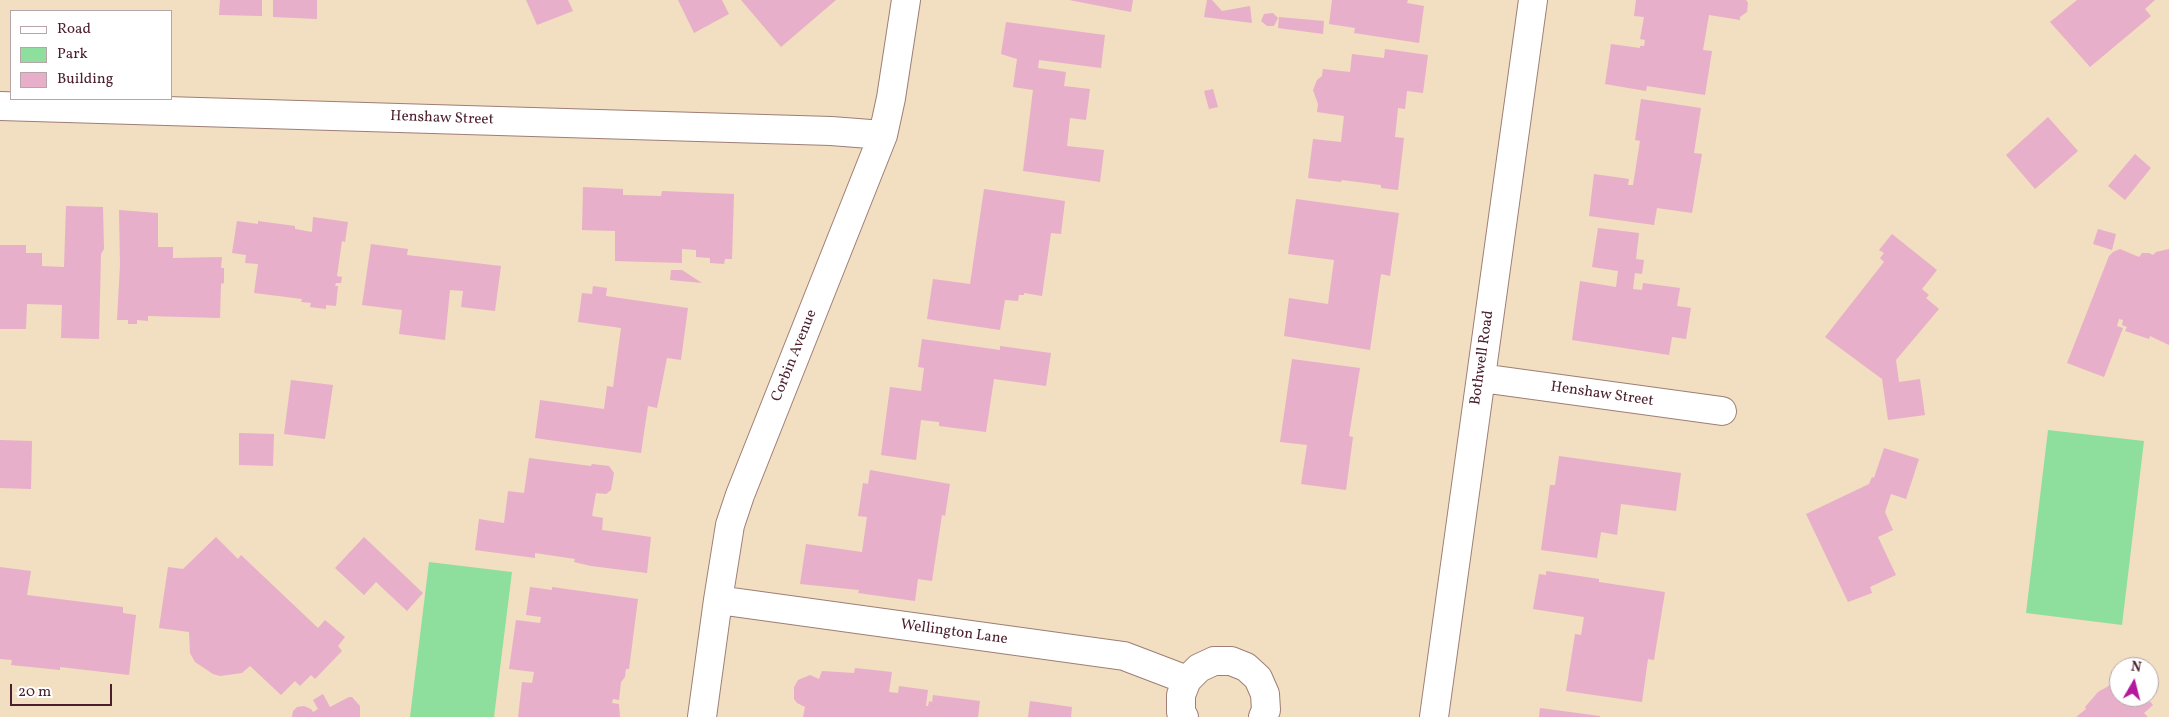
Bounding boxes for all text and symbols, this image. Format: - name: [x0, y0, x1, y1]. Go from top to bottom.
- legend: [10, 10, 172, 100]
- text: Road: [57, 19, 91, 40]
- text: Park: [57, 44, 88, 65]
- text: Building: [57, 69, 113, 90]
- street label: Henshaw Street: [390, 108, 494, 130]
- street label: Corbin Avenue: [768, 307, 822, 405]
- street label: Bothwell Road: [1467, 310, 1499, 406]
- street label: Henshaw Street: [1549, 379, 1655, 411]
- street label: Wellington Lane: [899, 617, 1009, 649]
- north arrow: [2109, 657, 2159, 707]
- text: N: [2130, 658, 2142, 678]
- scale bar: [12, 674, 115, 706]
- text: 20 m: [18, 682, 51, 703]

